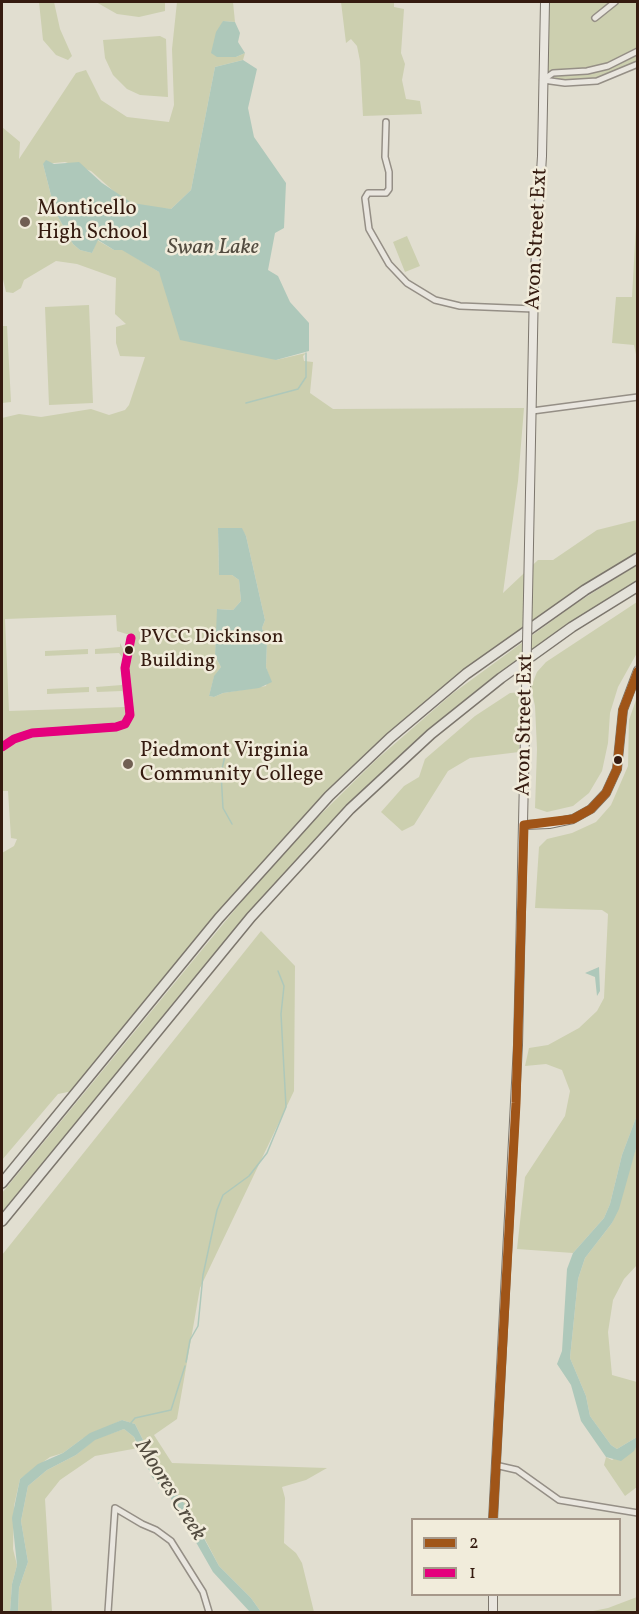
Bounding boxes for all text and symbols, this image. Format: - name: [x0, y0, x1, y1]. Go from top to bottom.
- street label: Avon Street Ext: [522, 167, 554, 311]
- place label: Monticello High School: [37, 197, 148, 247]
- marker: Monticello High School: [18, 215, 32, 229]
- water label: Swan Lake: [167, 236, 259, 262]
- place label: PVCC Dickinson Building: [140, 626, 284, 673]
- marker: PVCC Dickinson Building: [123, 644, 135, 656]
- street label: Avon Street Ext: [512, 654, 540, 796]
- place label: Piedmont Virginia Community College: [140, 739, 324, 789]
- unlabelled marker: [612, 754, 624, 766]
- marker: Piedmont Virginia Community College: [121, 757, 135, 771]
- water label: Moores Creek: [127, 1435, 211, 1547]
- legend: [411, 1518, 621, 1596]
- text: 2: [469, 1531, 479, 1556]
- text: 1: [469, 1561, 476, 1586]

